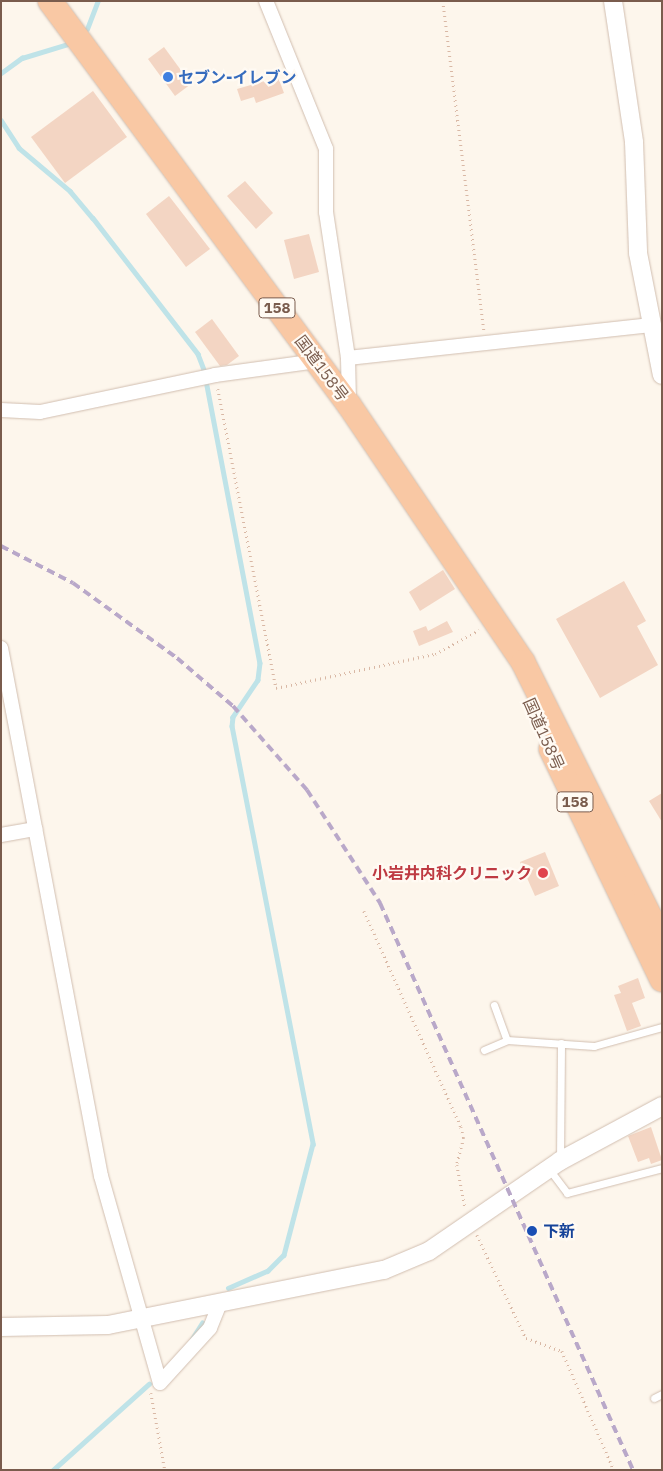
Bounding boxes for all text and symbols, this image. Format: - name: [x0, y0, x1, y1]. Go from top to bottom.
- place label: セブン-イレブン: [178, 67, 296, 87]
- marker: セブン-イレブン: [162, 71, 174, 83]
- road number: 158: [258, 296, 296, 320]
- street label: 国道158号: [291, 332, 353, 404]
- street label: 国道158号: [520, 695, 568, 773]
- road number: 158: [556, 790, 594, 814]
- place label: 小岩井内科クリニック: [372, 863, 532, 883]
- marker: 小岩井内科クリニック: [536, 866, 550, 880]
- place label: 下新: [543, 1221, 575, 1241]
- marker: 下新: [525, 1224, 539, 1238]

